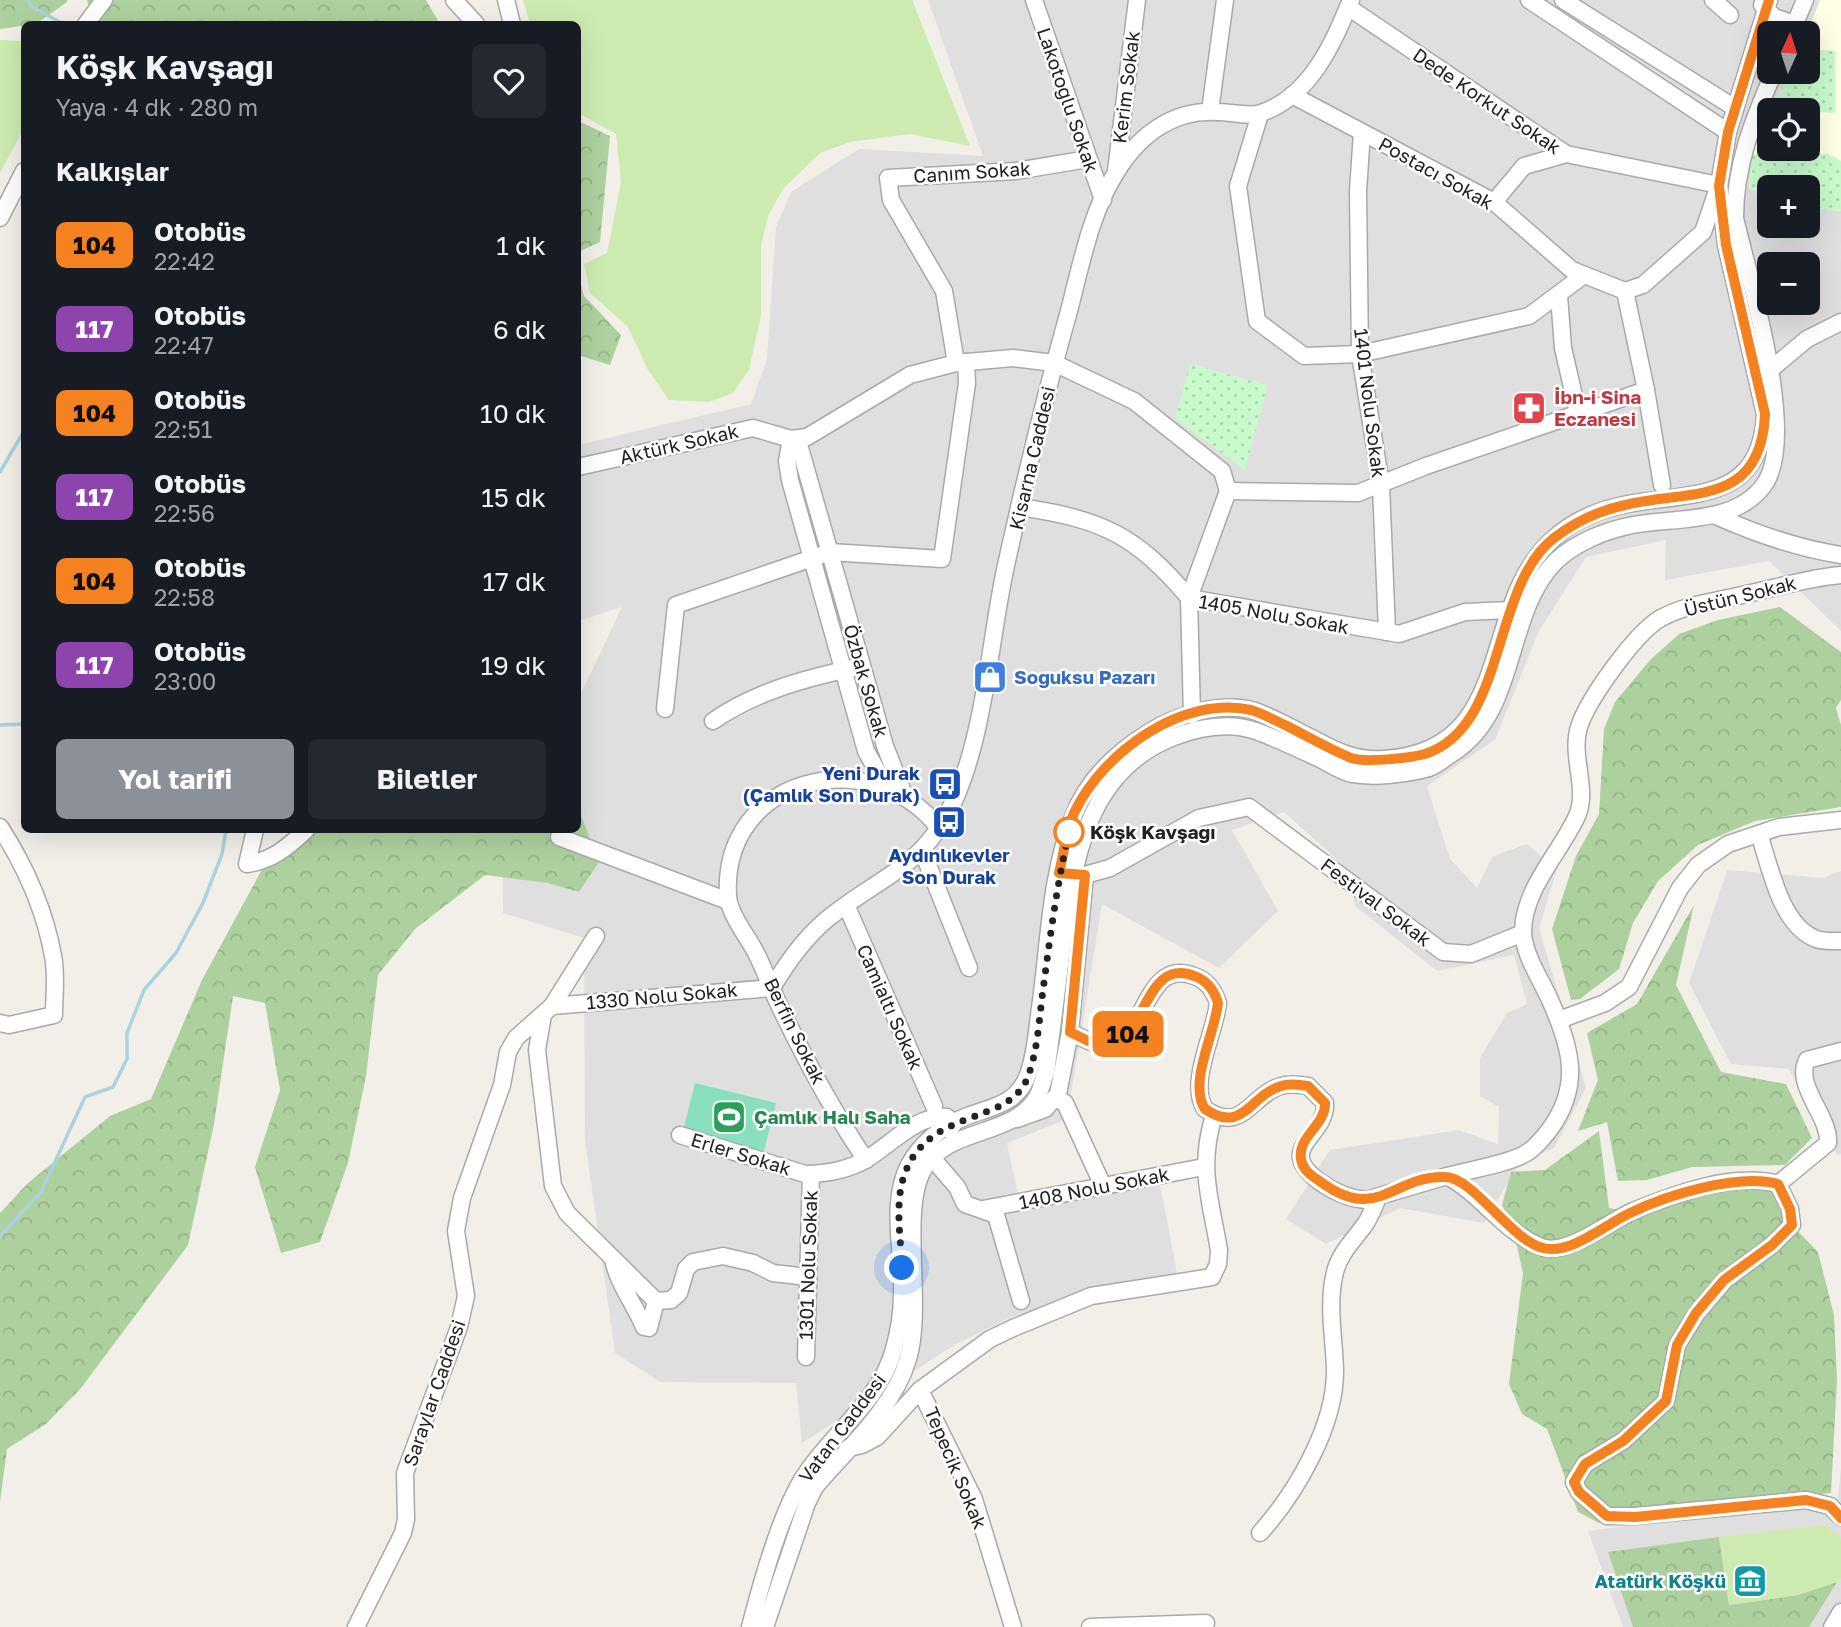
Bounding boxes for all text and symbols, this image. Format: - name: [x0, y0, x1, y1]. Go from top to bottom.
- north arrow: [1757, 21, 1820, 84]
- map controls: [1757, 21, 1820, 315]
- street label: Lakotoğlu Sokak: [1033, 24, 1104, 176]
- street label: Kerim Sokak: [1107, 29, 1144, 145]
- street label: Dede Korkut Sokak: [1409, 43, 1566, 159]
- button: heart: [472, 44, 546, 118]
- text: Köşk Kavşağı: [56, 47, 274, 86]
- text: Yaya · 4 dk · 280 m: [56, 93, 258, 121]
- button: locate: [1757, 98, 1820, 161]
- street label: Postacı Sokak: [1375, 132, 1498, 214]
- text: Kalkışlar: [56, 156, 169, 187]
- street label: Canım Sokak: [913, 156, 1032, 187]
- button: +: [1757, 175, 1820, 238]
- text: Otobüs: [154, 216, 246, 247]
- text: 104: [73, 230, 116, 259]
- text: 1 dk: [496, 230, 546, 261]
- text: 22:42: [154, 247, 215, 275]
- button: −: [1757, 252, 1820, 315]
- text: Otobüs: [154, 300, 246, 331]
- text: 117: [76, 314, 113, 343]
- text: 6 dk: [493, 314, 546, 345]
- street label: 1401 Nolu Sokak: [1350, 327, 1391, 479]
- text: 22:47: [154, 331, 214, 359]
- text: Otobüs: [154, 384, 246, 415]
- street label: Kisarna Caddesi: [1004, 384, 1059, 532]
- place label: İbn-i Sina Eczanesi: [1554, 385, 1641, 430]
- pharmacy icon: İbn-i Sina Eczanesi: [1510, 389, 1548, 427]
- text: 104: [73, 398, 116, 427]
- text: 10 dk: [480, 398, 546, 429]
- text: 22:51: [154, 415, 212, 443]
- street label: Aktürk Sokak: [617, 419, 741, 468]
- text: Otobüs: [154, 468, 246, 499]
- text: 117: [76, 482, 113, 511]
- text: 15 dk: [481, 482, 546, 513]
- text: 22:56: [154, 499, 215, 527]
- text: Otobüs: [154, 552, 246, 583]
- text: 104: [73, 566, 116, 595]
- text: 17 dk: [482, 566, 546, 597]
- street label: Üstün Sokak: [1681, 570, 1799, 621]
- text: 22:58: [154, 583, 215, 611]
- street label: 1405 Nolu Sokak: [1197, 589, 1351, 638]
- street label: Özbak Sokak: [839, 621, 894, 741]
- text: Otobüs: [154, 636, 246, 667]
- text: 117: [76, 650, 113, 679]
- text: 19 dk: [480, 650, 546, 681]
- shop icon: Soğuksu Pazarı: [971, 658, 1009, 696]
- place label: Soğuksu Pazarı: [1014, 665, 1156, 688]
- text: 23:00: [154, 667, 216, 695]
- button: Yol tarifi: [56, 739, 294, 819]
- button: Biletler: [308, 739, 546, 819]
- place label: Yeni Durak (Çamlık Son Durak): [743, 761, 920, 806]
- bus stop icon: Yeni Durak (Çamlık Son Durak): [926, 765, 964, 803]
- bus stop icon: Aydınlıkevler Son Durak: [930, 803, 968, 841]
- marker: Köşk Kavşağı: [1054, 817, 1084, 847]
- place label: Köşk Kavşağı: [1090, 820, 1215, 843]
- place label: Aydınlıkevler Son Durak: [888, 843, 1010, 888]
- street label: Festival Sokak: [1317, 853, 1436, 951]
- street label: Camialtı Sokak: [852, 940, 929, 1073]
- street label: Berfin Sokak: [760, 974, 831, 1088]
- street label: 1330 Nolu Sokak: [585, 977, 739, 1014]
- line badge: 104: [1088, 1011, 1168, 1057]
- text: 104: [1107, 1019, 1149, 1048]
- sports icon: Çamlık Halı Saha: [710, 1098, 748, 1136]
- place label: Çamlık Halı Saha: [754, 1105, 911, 1128]
- street label: Erler Sokak: [688, 1127, 794, 1180]
- street label: 1408 Nolu Sokak: [1017, 1162, 1171, 1213]
- street label: 1301 Nolu Sokak: [793, 1189, 822, 1340]
- your location: [884, 1250, 919, 1285]
- street label: Saraylar Caddesi: [398, 1317, 469, 1469]
- street label: Vatan Caddesi: [793, 1369, 890, 1487]
- street label: Tepecik Sokak: [920, 1403, 993, 1533]
- museum icon: Atatürk Köşkü: [1731, 1562, 1769, 1600]
- place label: Atatürk Köşkü: [1595, 1569, 1726, 1592]

